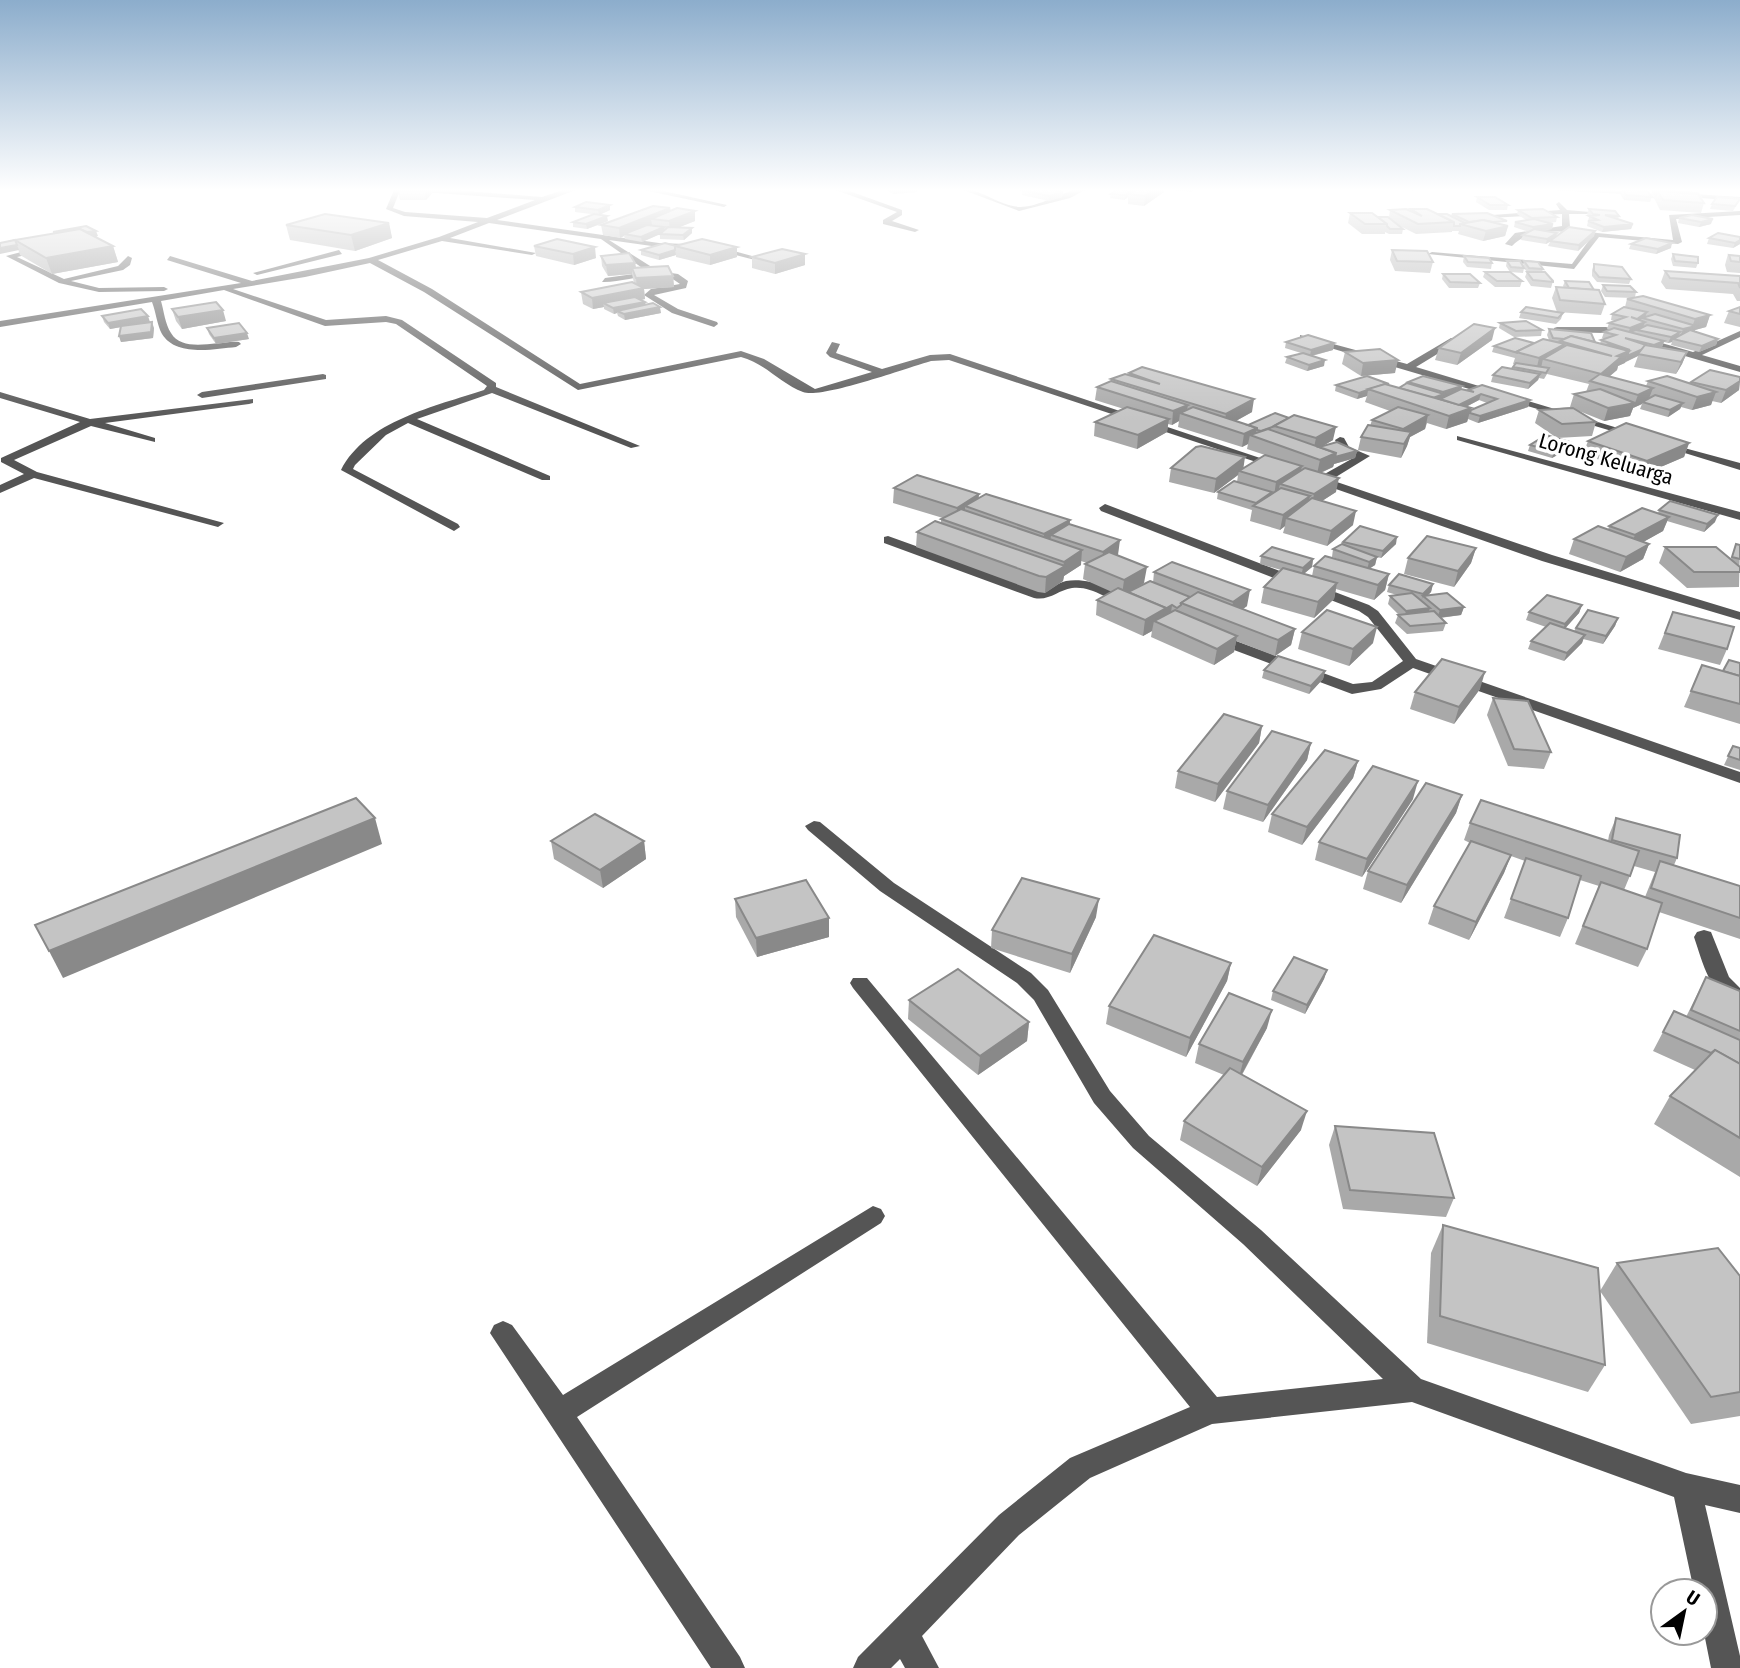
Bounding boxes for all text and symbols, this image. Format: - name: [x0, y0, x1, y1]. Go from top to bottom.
- street label: Lorong Keluarga: [1536, 427, 1676, 491]
- north arrow: [1649, 1577, 1719, 1647]
- text: U: [1682, 1585, 1704, 1611]

